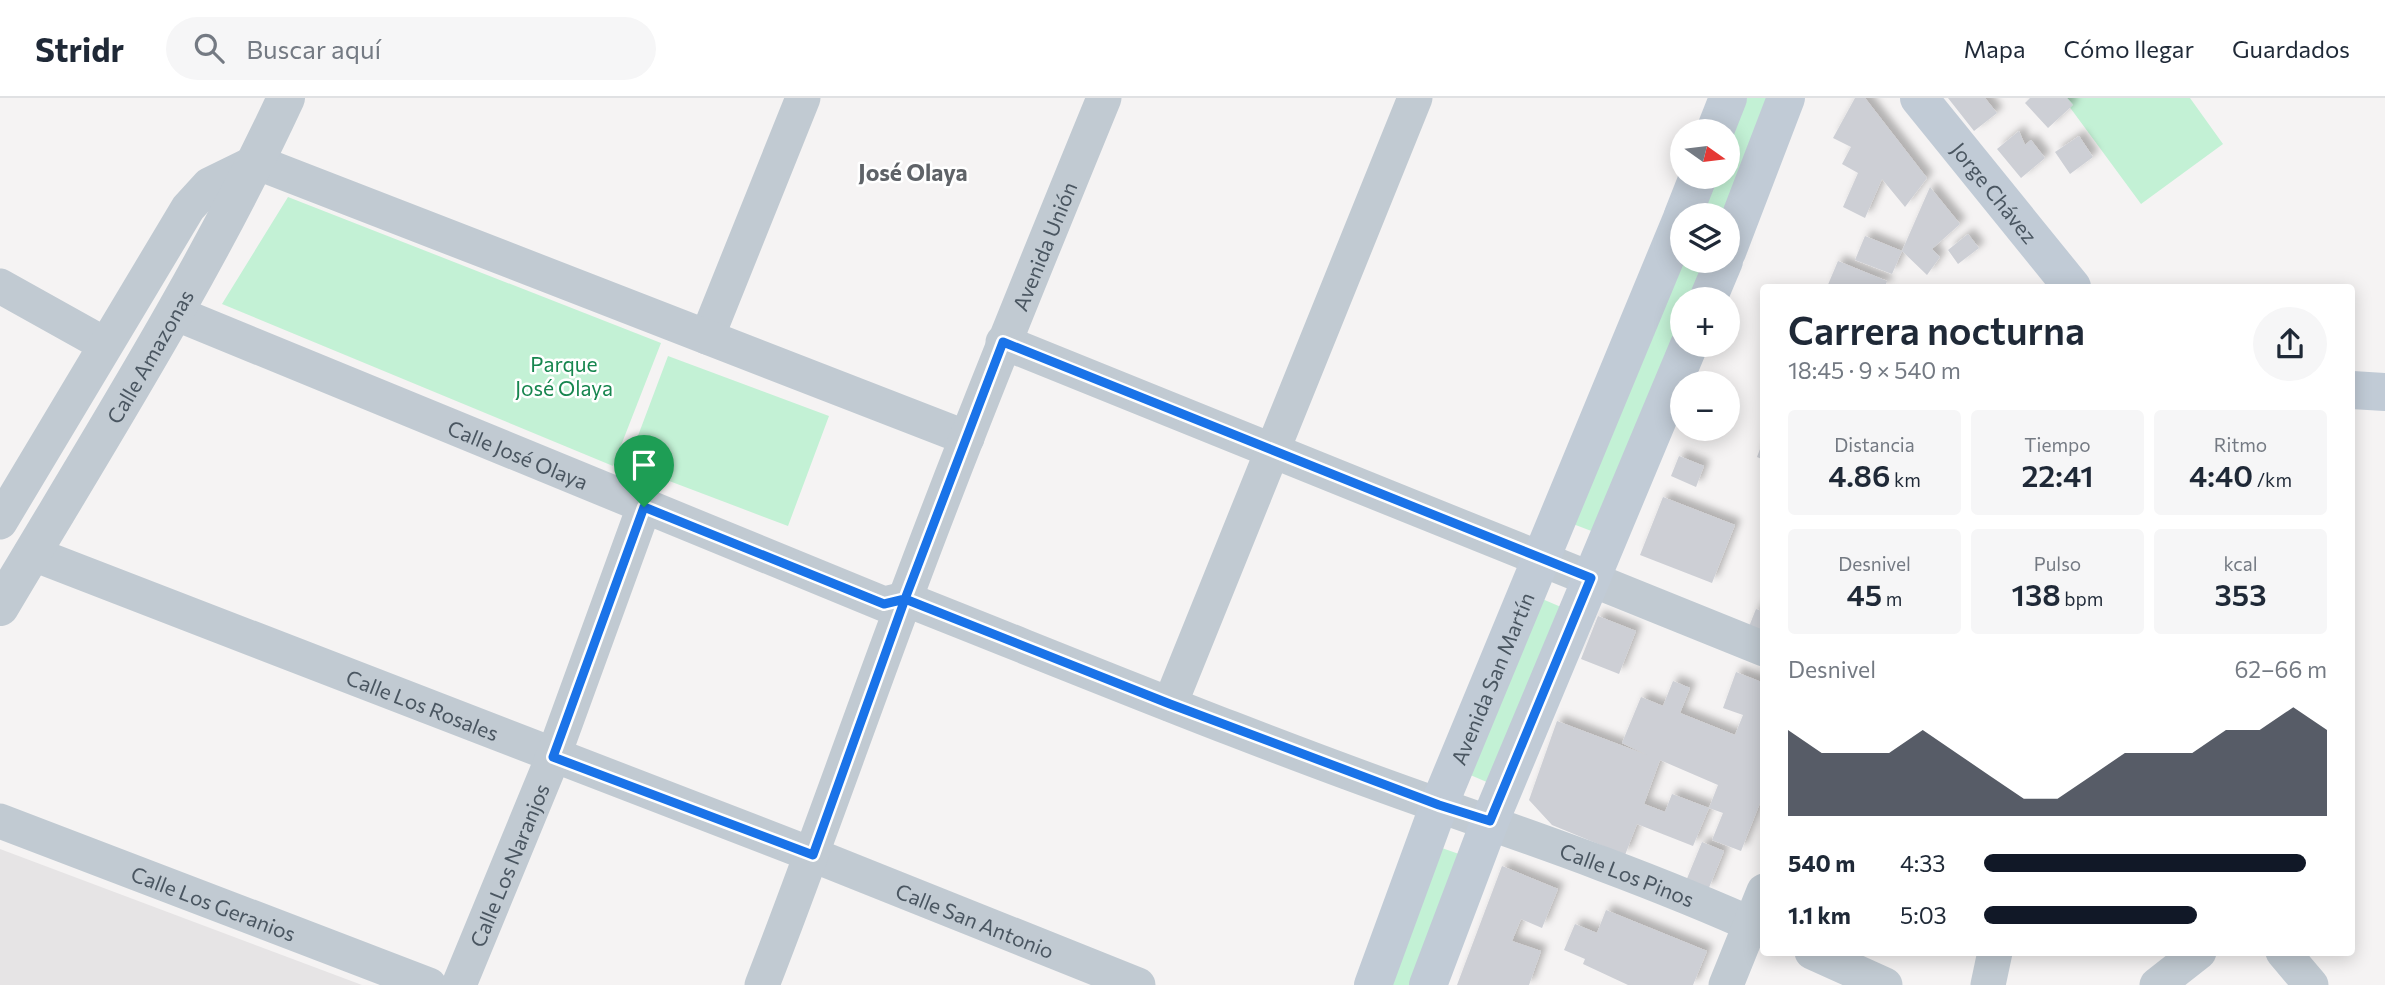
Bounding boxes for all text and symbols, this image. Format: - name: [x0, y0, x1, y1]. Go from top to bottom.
- search box: [166, 17, 656, 80]
- text: Stridr: [35, 28, 124, 69]
- icon: search: [190, 29, 228, 67]
- text: Buscar aquí: [246, 33, 381, 64]
- text: Mapa: [1963, 34, 2026, 63]
- text: Cómo llegar: [2064, 34, 2194, 63]
- text: Guardados: [2232, 34, 2350, 63]
- north arrow: [1670, 119, 1740, 189]
- map controls: [1670, 119, 1740, 441]
- street label: Jorge Chávez: [1947, 137, 2043, 247]
- district label: José Olaya: [858, 158, 968, 186]
- street label: Avenida Unión: [1006, 178, 1081, 314]
- button: layers: [1670, 203, 1740, 273]
- street label: Calle Amazonas: [101, 285, 198, 427]
- button: +: [1670, 287, 1740, 357]
- text: Carrera nocturna: [1788, 306, 2085, 353]
- button: share: [2253, 307, 2327, 381]
- park label: Parque José Olaya: [515, 351, 613, 400]
- text: 18:45 · 9 × 540 m: [1788, 356, 1961, 384]
- button: −: [1670, 371, 1740, 441]
- street label: Calle José Olaya: [444, 414, 592, 494]
- text: Distancia: [1834, 433, 1915, 456]
- text: Tiempo: [2024, 433, 2091, 456]
- text: Ritmo: [2214, 433, 2267, 456]
- pin: [614, 435, 674, 507]
- icon: arrive: [625, 446, 663, 484]
- text: 4.86: [1828, 456, 1890, 493]
- text: 22:41: [2021, 456, 2094, 493]
- text: 4:40: [2189, 456, 2253, 493]
- text: km: [1890, 468, 1921, 491]
- text: /km: [2253, 468, 2292, 491]
- text: Desnivel: [1838, 552, 1911, 575]
- text: Pulso: [2034, 552, 2081, 575]
- text: kcal: [2223, 552, 2258, 575]
- text: 45: [1847, 575, 1882, 612]
- text: 138: [2012, 575, 2061, 612]
- text: 353: [2214, 575, 2267, 612]
- text: m: [1882, 587, 1902, 610]
- text: bpm: [2061, 587, 2103, 610]
- street label: Avenida San Martín: [1445, 588, 1538, 768]
- text: Desnivel: [1788, 655, 1876, 683]
- text: 62–66 m: [2234, 655, 2327, 683]
- street label: Calle Los Rosales: [343, 664, 503, 745]
- street label: Calle Los Naranjos: [464, 779, 553, 950]
- street label: Calle Los Pinos: [1557, 837, 1698, 911]
- text: 540 m: [1788, 849, 1855, 877]
- text: 4:33: [1900, 849, 1945, 877]
- street label: Calle Los Geranios: [128, 860, 300, 946]
- street label: Calle San Antonio: [893, 877, 1058, 963]
- text: 1.1 km: [1788, 901, 1851, 929]
- text: 5:03: [1900, 901, 1947, 929]

